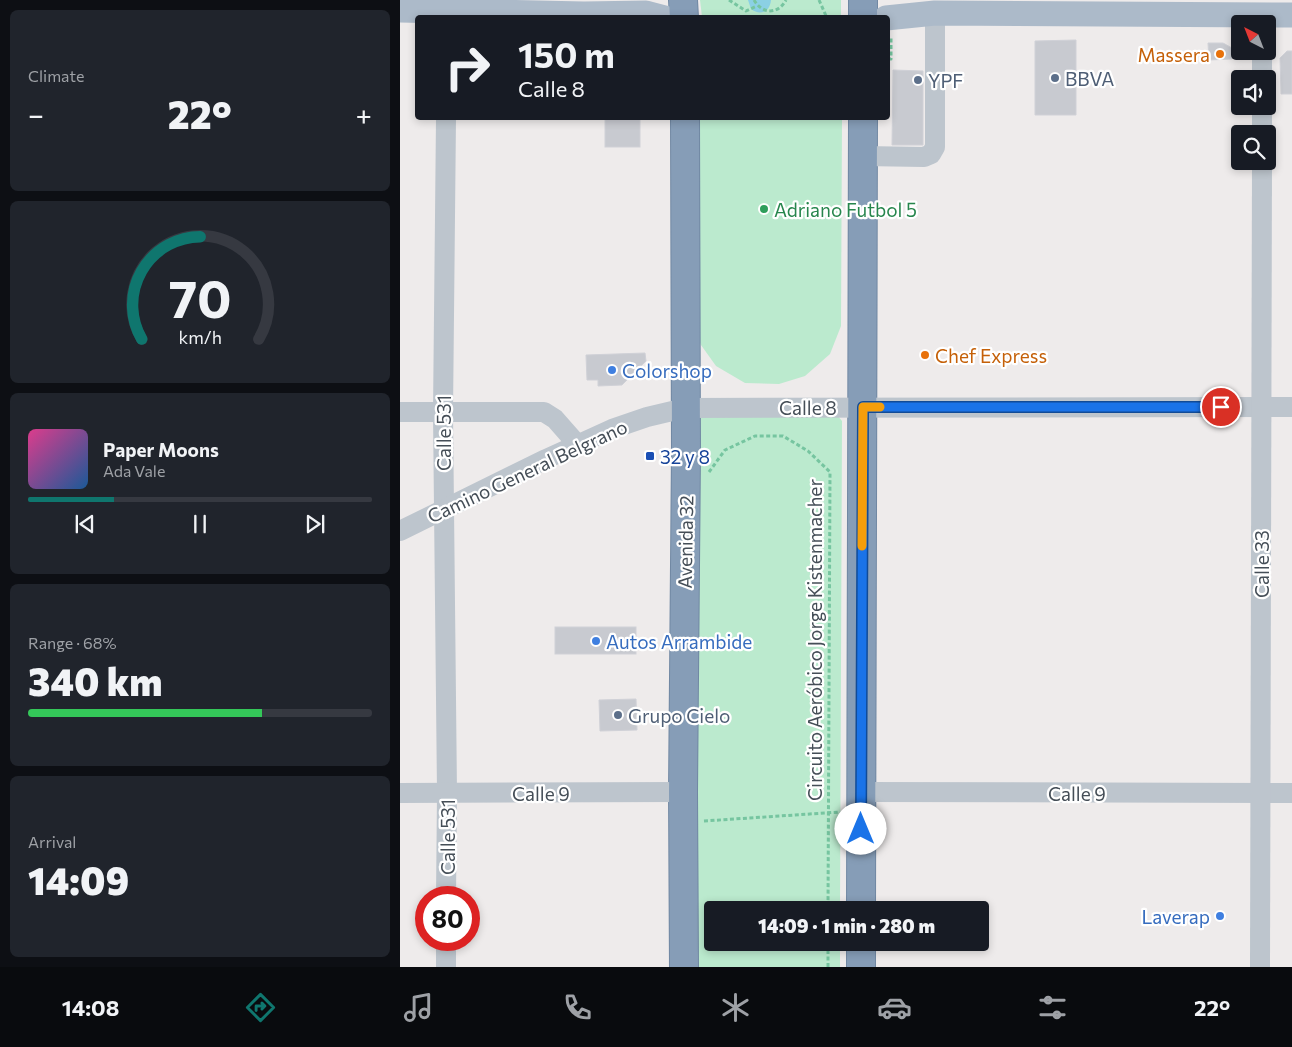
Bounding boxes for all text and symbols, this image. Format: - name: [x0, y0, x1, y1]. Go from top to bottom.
- north arrow: [1231, 15, 1276, 60]
- map controls: [1231, 15, 1276, 170]
- text: 150 m: [518, 32, 615, 75]
- icon: right: [435, 35, 500, 100]
- place label: Massera: [1137, 43, 1210, 66]
- marker: Massera: [1214, 48, 1226, 60]
- text: Climate: [28, 66, 84, 85]
- place label: BBVA: [1065, 67, 1114, 90]
- place label: YPF: [928, 69, 963, 92]
- button: sound: [1231, 70, 1276, 115]
- marker: BBVA: [1049, 72, 1061, 84]
- marker: YPF: [912, 74, 924, 86]
- text: Calle 8: [518, 75, 585, 102]
- text: 22°: [168, 90, 232, 137]
- text: −: [28, 97, 44, 131]
- text: +: [356, 97, 372, 131]
- button: search: [1231, 125, 1276, 170]
- place label: Adriano Futbol 5: [774, 198, 917, 221]
- marker: Adriano Futbol 5: [758, 203, 770, 215]
- text: 70: [169, 265, 231, 329]
- text: km/h: [178, 326, 222, 348]
- place label: Chef Express: [935, 344, 1047, 367]
- marker: Chef Express: [919, 349, 931, 361]
- place label: Colorshop: [622, 359, 712, 382]
- marker: Colorshop: [606, 364, 618, 376]
- pin: [1200, 386, 1242, 428]
- icon: arrive: [1207, 393, 1235, 421]
- street label: Calle 531: [432, 395, 455, 471]
- street label: Calle 8: [779, 396, 837, 419]
- street label: Camino General Belgrano: [423, 415, 631, 527]
- text: Paper Moons: [103, 438, 219, 461]
- place label: 32 y 8: [660, 445, 710, 468]
- marker: 32 y 8: [644, 450, 656, 462]
- text: Ada Vale: [103, 461, 165, 480]
- street label: Circuito Aeróbico Jorge Kistenmacher: [803, 479, 826, 801]
- street label: Avenida 32: [673, 495, 697, 589]
- icon: previous: [71, 510, 99, 538]
- icon: pause: [186, 510, 214, 538]
- icon: next: [301, 510, 329, 538]
- street label: Calle 33: [1250, 530, 1273, 598]
- place label: Autos Arrambide: [606, 630, 752, 653]
- text: Range · 68%: [28, 633, 117, 652]
- marker: Autos Arrambide: [590, 635, 602, 647]
- text: 340 km: [28, 657, 162, 704]
- place label: Grupo Cielo: [628, 704, 730, 727]
- marker: Grupo Cielo: [612, 709, 624, 721]
- street label: Calle 9: [512, 782, 570, 805]
- street label: Calle 9: [1048, 782, 1106, 805]
- street label: Calle 531: [436, 799, 459, 875]
- position arrow: [834, 802, 886, 854]
- text: Arrival: [28, 832, 76, 851]
- text: 14:09: [28, 856, 129, 903]
- speed limit sign: 80: [415, 886, 480, 951]
- place label: Laverap: [1141, 905, 1210, 928]
- marker: Laverap: [1214, 910, 1226, 922]
- text: 14:09 · 1 min · 280 m: [758, 914, 935, 937]
- icon: directions: [243, 990, 278, 1025]
- icon: music: [401, 990, 436, 1025]
- icon: phone: [560, 990, 595, 1025]
- icon: climate: [718, 990, 753, 1025]
- icon: car: [877, 990, 912, 1025]
- icon: filters: [1035, 990, 1070, 1025]
- text: 14:08: [62, 994, 119, 1021]
- text: 22°: [1194, 994, 1230, 1021]

